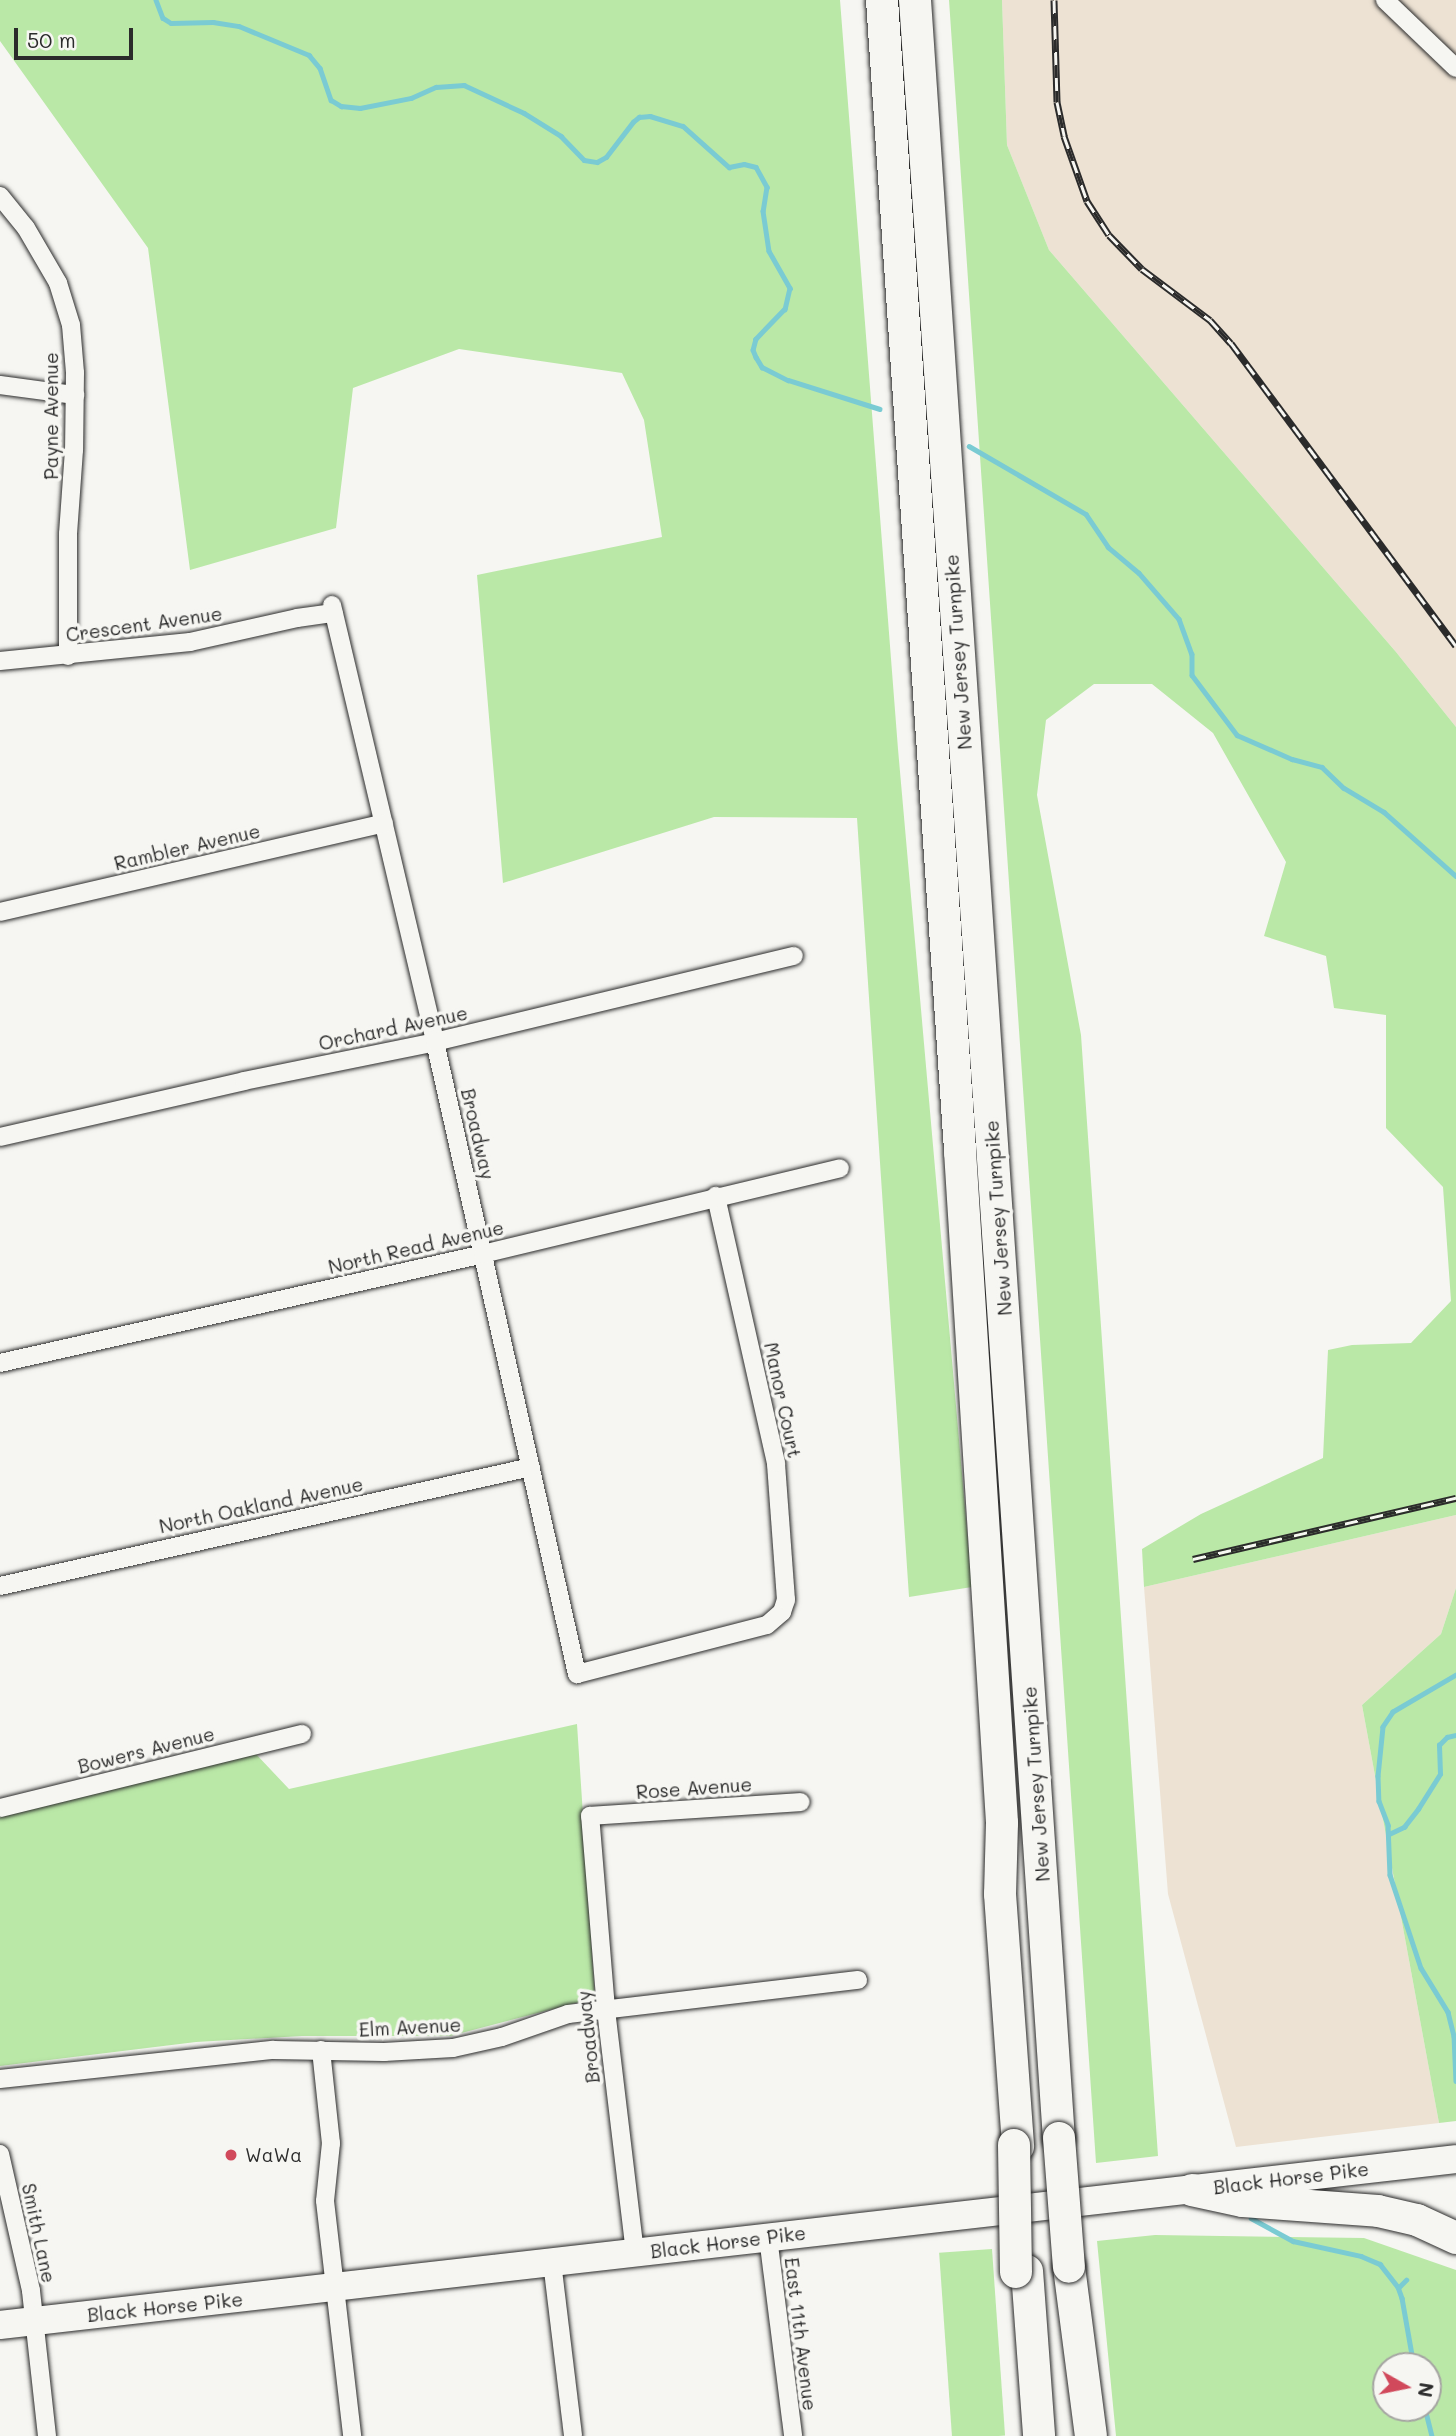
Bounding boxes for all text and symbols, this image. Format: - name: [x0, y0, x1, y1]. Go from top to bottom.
- scale bar: [18, 14, 136, 58]
- text: 50 m: [27, 26, 76, 53]
- street label: Payne Avenue: [40, 352, 62, 480]
- street label: New Jersey Turnpike: [940, 554, 976, 750]
- street label: Crescent Avenue: [64, 602, 224, 646]
- street label: Rambler Avenue: [112, 819, 262, 875]
- street label: Orchard Avenue: [316, 1001, 470, 1055]
- street label: Broadway: [456, 1086, 500, 1182]
- street label: New Jersey Turnpike: [980, 1120, 1016, 1316]
- street label: North Read Avenue: [326, 1216, 506, 1278]
- street label: Manor Court: [760, 1340, 806, 1460]
- street label: North Oakland Avenue: [157, 1472, 365, 1538]
- street label: New Jersey Turnpike: [1018, 1686, 1054, 1882]
- street label: Bowers Avenue: [75, 1722, 217, 1778]
- street label: Rose Avenue: [635, 1773, 753, 1803]
- street label: Broadway: [572, 1990, 604, 2084]
- street label: Elm Avenue: [358, 2013, 462, 2041]
- place label: WaWa: [245, 2144, 302, 2166]
- marker: WaWa: [223, 2147, 239, 2163]
- street label: Black Horse Pike: [1212, 2157, 1370, 2199]
- street label: Smith Lane: [17, 2181, 61, 2285]
- street label: Black Horse Pike: [649, 2221, 807, 2263]
- street label: East 11th Avenue: [780, 2256, 822, 2412]
- street label: Black Horse Pike: [86, 2287, 244, 2327]
- north arrow: [1372, 2352, 1442, 2422]
- text: N: [1413, 2381, 1440, 2399]

